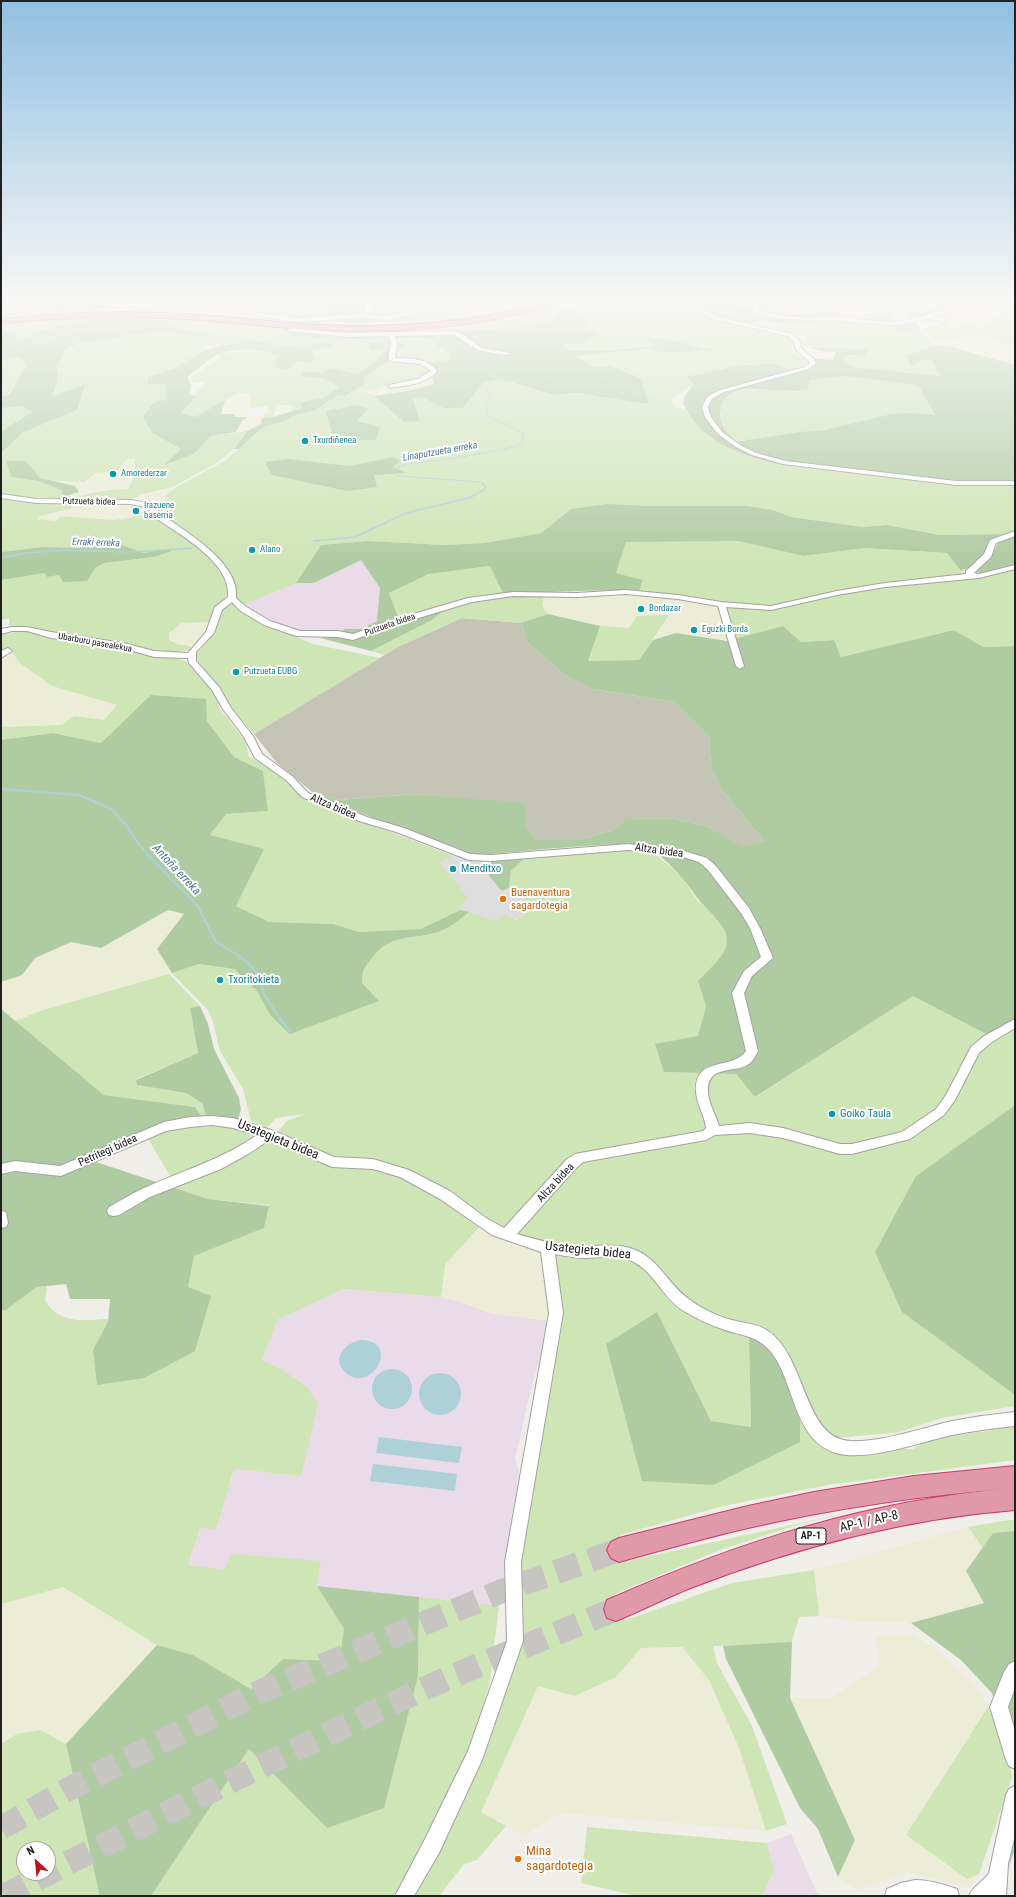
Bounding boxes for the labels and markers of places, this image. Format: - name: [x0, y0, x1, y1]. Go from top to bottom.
- marker: Txurdiñenea: [300, 436, 310, 446]
- place label: Txurdiñenea: [313, 436, 356, 446]
- marker: Amorederzar: [108, 469, 118, 479]
- place label: Amorederzar: [121, 469, 167, 479]
- place label: Irazuene baserria: [144, 501, 174, 522]
- marker: Irazuene baserria: [131, 506, 141, 516]
- marker: Alano: [247, 545, 257, 555]
- place label: Alano: [260, 545, 280, 555]
- marker: Bordazar: [636, 604, 646, 614]
- place label: Bordazar: [649, 604, 681, 614]
- marker: Eguzki Borda: [689, 625, 699, 635]
- place label: Eguzki Borda: [702, 625, 748, 635]
- marker: Putzueta EUBG: [231, 667, 241, 677]
- place label: Putzueta EUBG: [244, 667, 297, 677]
- place label: Menditxo: [461, 862, 501, 876]
- marker: Menditxo: [448, 864, 458, 874]
- place label: Buenaventura sagardotegia: [511, 886, 570, 912]
- marker: Buenaventura sagardotegia: [498, 894, 508, 904]
- place label: Txoritokieta: [228, 973, 279, 987]
- marker: Txoritokieta: [215, 975, 225, 985]
- place label: Goiko Taula: [840, 1107, 891, 1121]
- marker: Goiko Taula: [827, 1109, 837, 1119]
- place label: Mina sagardotegia: [526, 1844, 593, 1875]
- marker: Mina sagardotegia: [513, 1854, 523, 1864]

